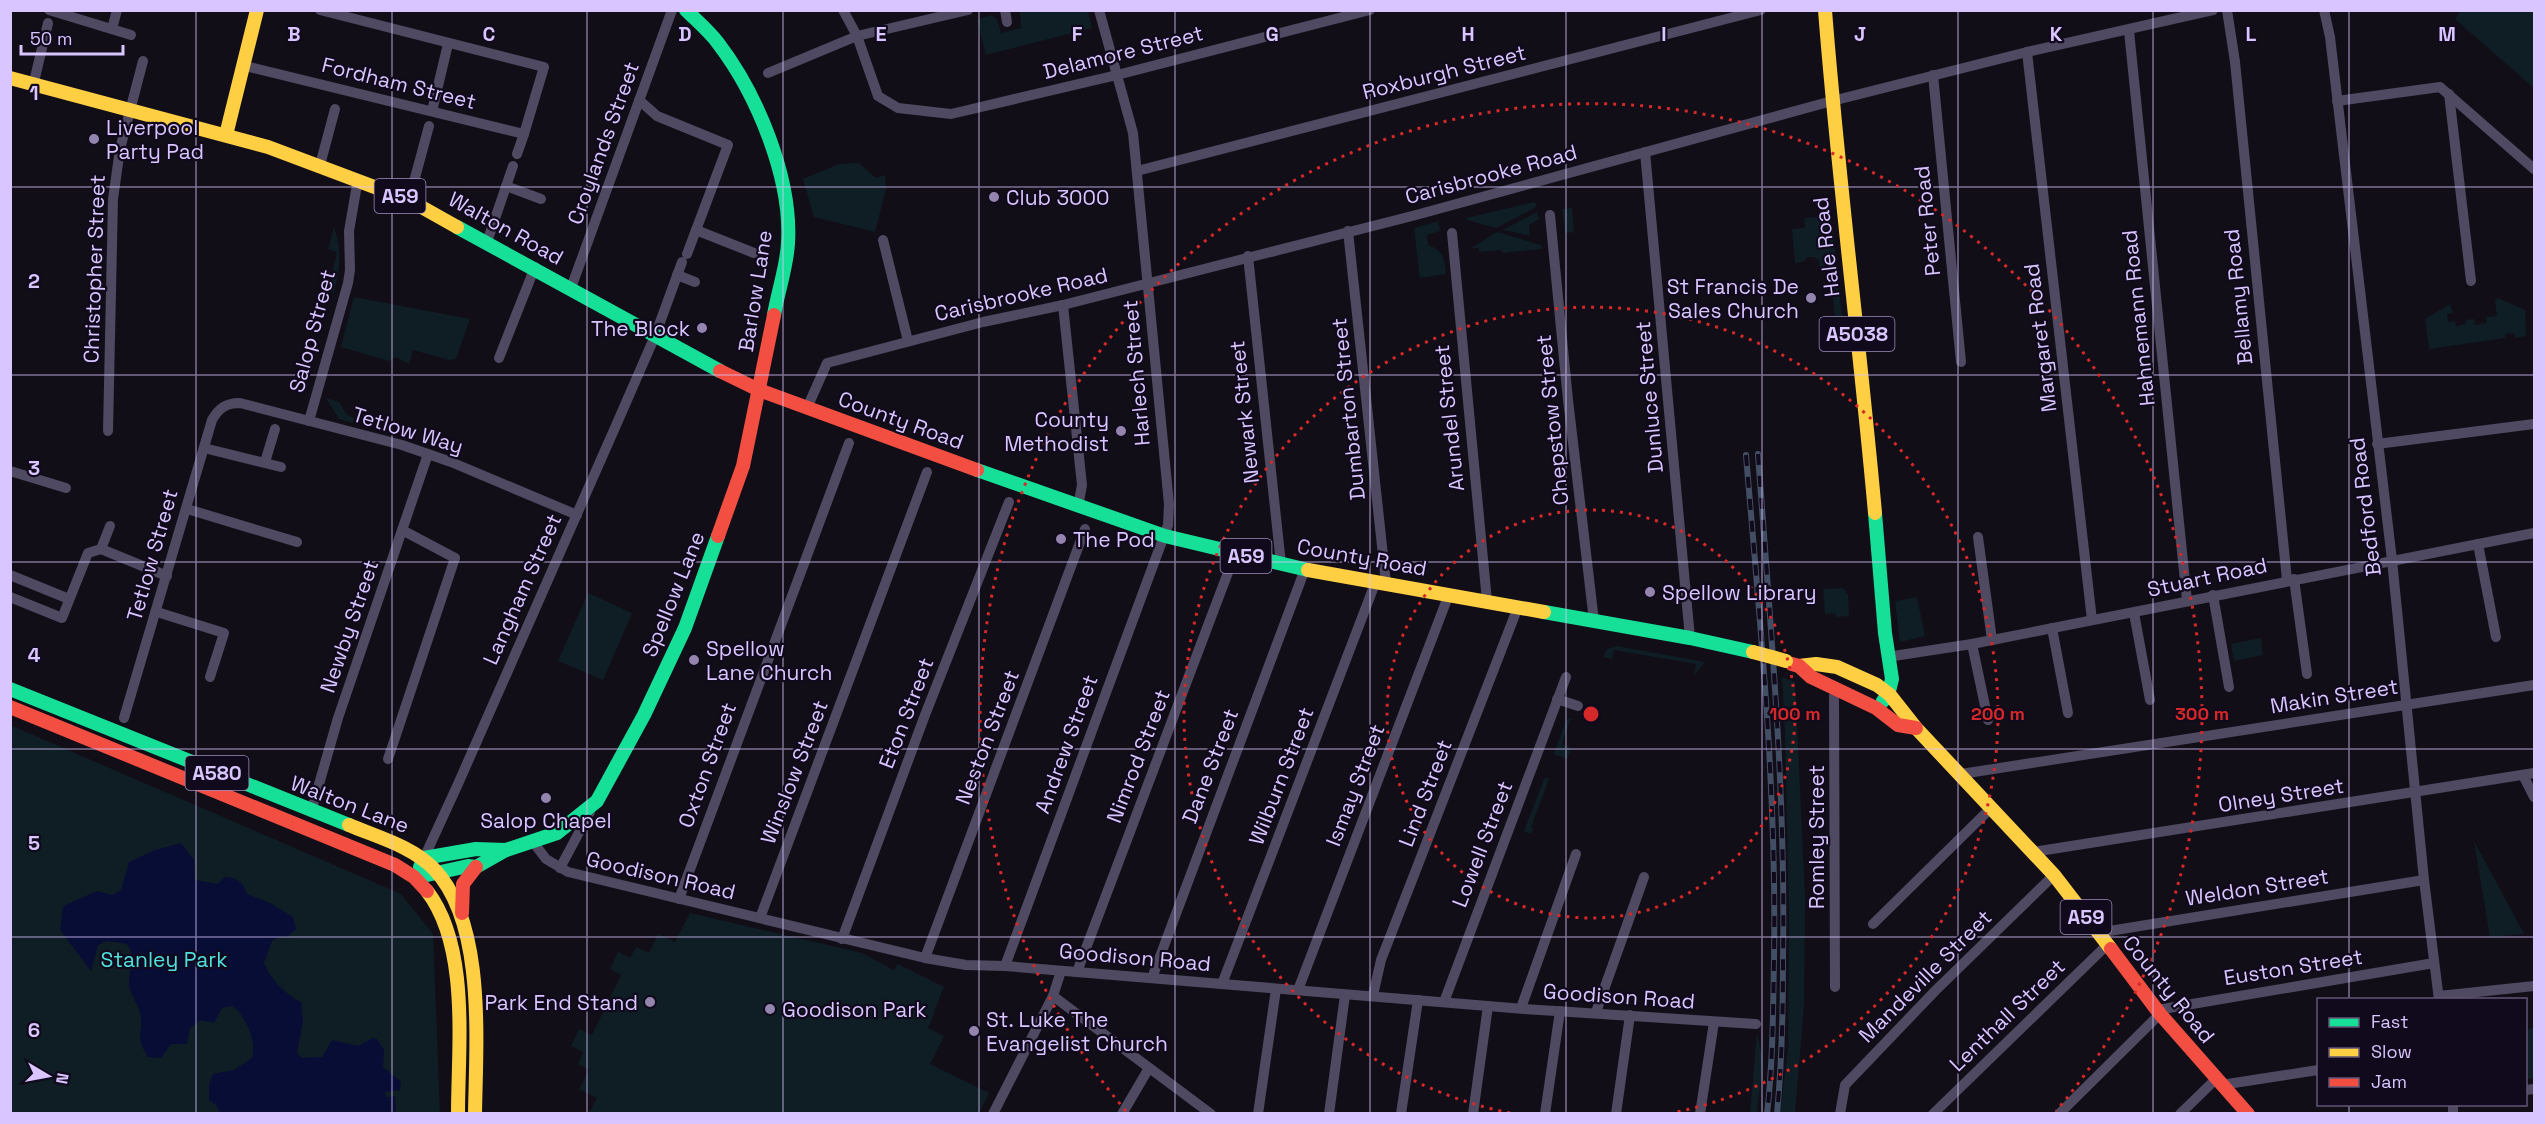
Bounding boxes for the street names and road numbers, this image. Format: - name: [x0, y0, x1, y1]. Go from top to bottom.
- street label: Delamore Street: [1040, 19, 1206, 85]
- street label: Roxburgh Street: [1359, 39, 1529, 105]
- street label: Fordham Street: [319, 51, 479, 115]
- street label: Croylands Street: [561, 58, 645, 228]
- street label: Carisbrooke Road: [1402, 138, 1580, 210]
- street label: Peter Road: [1908, 164, 1946, 278]
- street label: Christopher Street: [77, 174, 111, 364]
- road number: A59: [374, 179, 426, 213]
- street label: Walton Road: [444, 185, 568, 271]
- street label: Hale Road: [1806, 196, 1846, 298]
- street label: Barlow Lane: [732, 228, 778, 354]
- street label: Bellamy Road: [2217, 228, 2259, 366]
- street label: Hahnemann Road: [2115, 229, 2161, 407]
- street label: Carisbrooke Road: [932, 261, 1110, 327]
- street label: Margaret Road: [2017, 262, 2063, 414]
- street label: Salop Street: [283, 267, 341, 395]
- street label: Harlech Street: [1116, 299, 1156, 447]
- street label: Dumbarton Street: [1325, 317, 1371, 501]
- road number: A5038: [1820, 317, 1894, 351]
- street label: Dunluce Street: [1629, 320, 1669, 474]
- street label: Chepstow Street: [1530, 333, 1574, 507]
- street label: Newark Street: [1223, 339, 1265, 485]
- street label: Arundel Street: [1428, 343, 1470, 493]
- street label: County Road: [835, 385, 967, 455]
- street label: Tetlow Way: [349, 400, 467, 460]
- street label: Bedford Road: [2343, 436, 2387, 578]
- street label: Tetlow Street: [120, 486, 184, 624]
- street label: Langham Street: [477, 509, 567, 669]
- street label: Spellow Lane: [636, 527, 710, 661]
- street label: County Road: [1295, 532, 1429, 582]
- road number: A59: [1220, 539, 1272, 573]
- street label: Stuart Road: [2145, 551, 2269, 603]
- street label: Newby Street: [314, 556, 384, 696]
- street label: Eton Street: [873, 654, 939, 772]
- street label: Neston Street: [949, 666, 1025, 808]
- street label: Andrew Street: [1028, 671, 1104, 817]
- street label: Makin Street: [2268, 673, 2400, 719]
- street label: Nimrod Street: [1100, 685, 1176, 827]
- street label: Winslow Street: [754, 696, 834, 848]
- street label: Oxton Street: [672, 699, 742, 831]
- street label: Wilburn Street: [1242, 703, 1320, 849]
- street label: Dane Street: [1176, 705, 1244, 827]
- street label: Ismay Street: [1319, 720, 1391, 850]
- street label: Lind Street: [1392, 736, 1458, 850]
- road number: A580: [186, 756, 248, 790]
- street label: Romley Street: [1803, 765, 1830, 909]
- street label: Walton Lane: [287, 769, 413, 839]
- street label: Olney Street: [2216, 772, 2346, 818]
- street label: Lowell Street: [1446, 777, 1518, 911]
- street label: Goodison Road: [584, 845, 738, 905]
- street label: Weldon Street: [2183, 862, 2331, 912]
- road number: A59: [2060, 900, 2112, 934]
- street label: Mandeville Street: [1853, 904, 1997, 1048]
- street label: County Road: [2117, 929, 2221, 1049]
- street label: Goodison Road: [1058, 937, 1212, 977]
- street label: Euston Street: [2222, 943, 2364, 991]
- street label: Lenthall Street: [1943, 953, 2071, 1077]
- street label: Goodison Road: [1542, 977, 1696, 1015]

